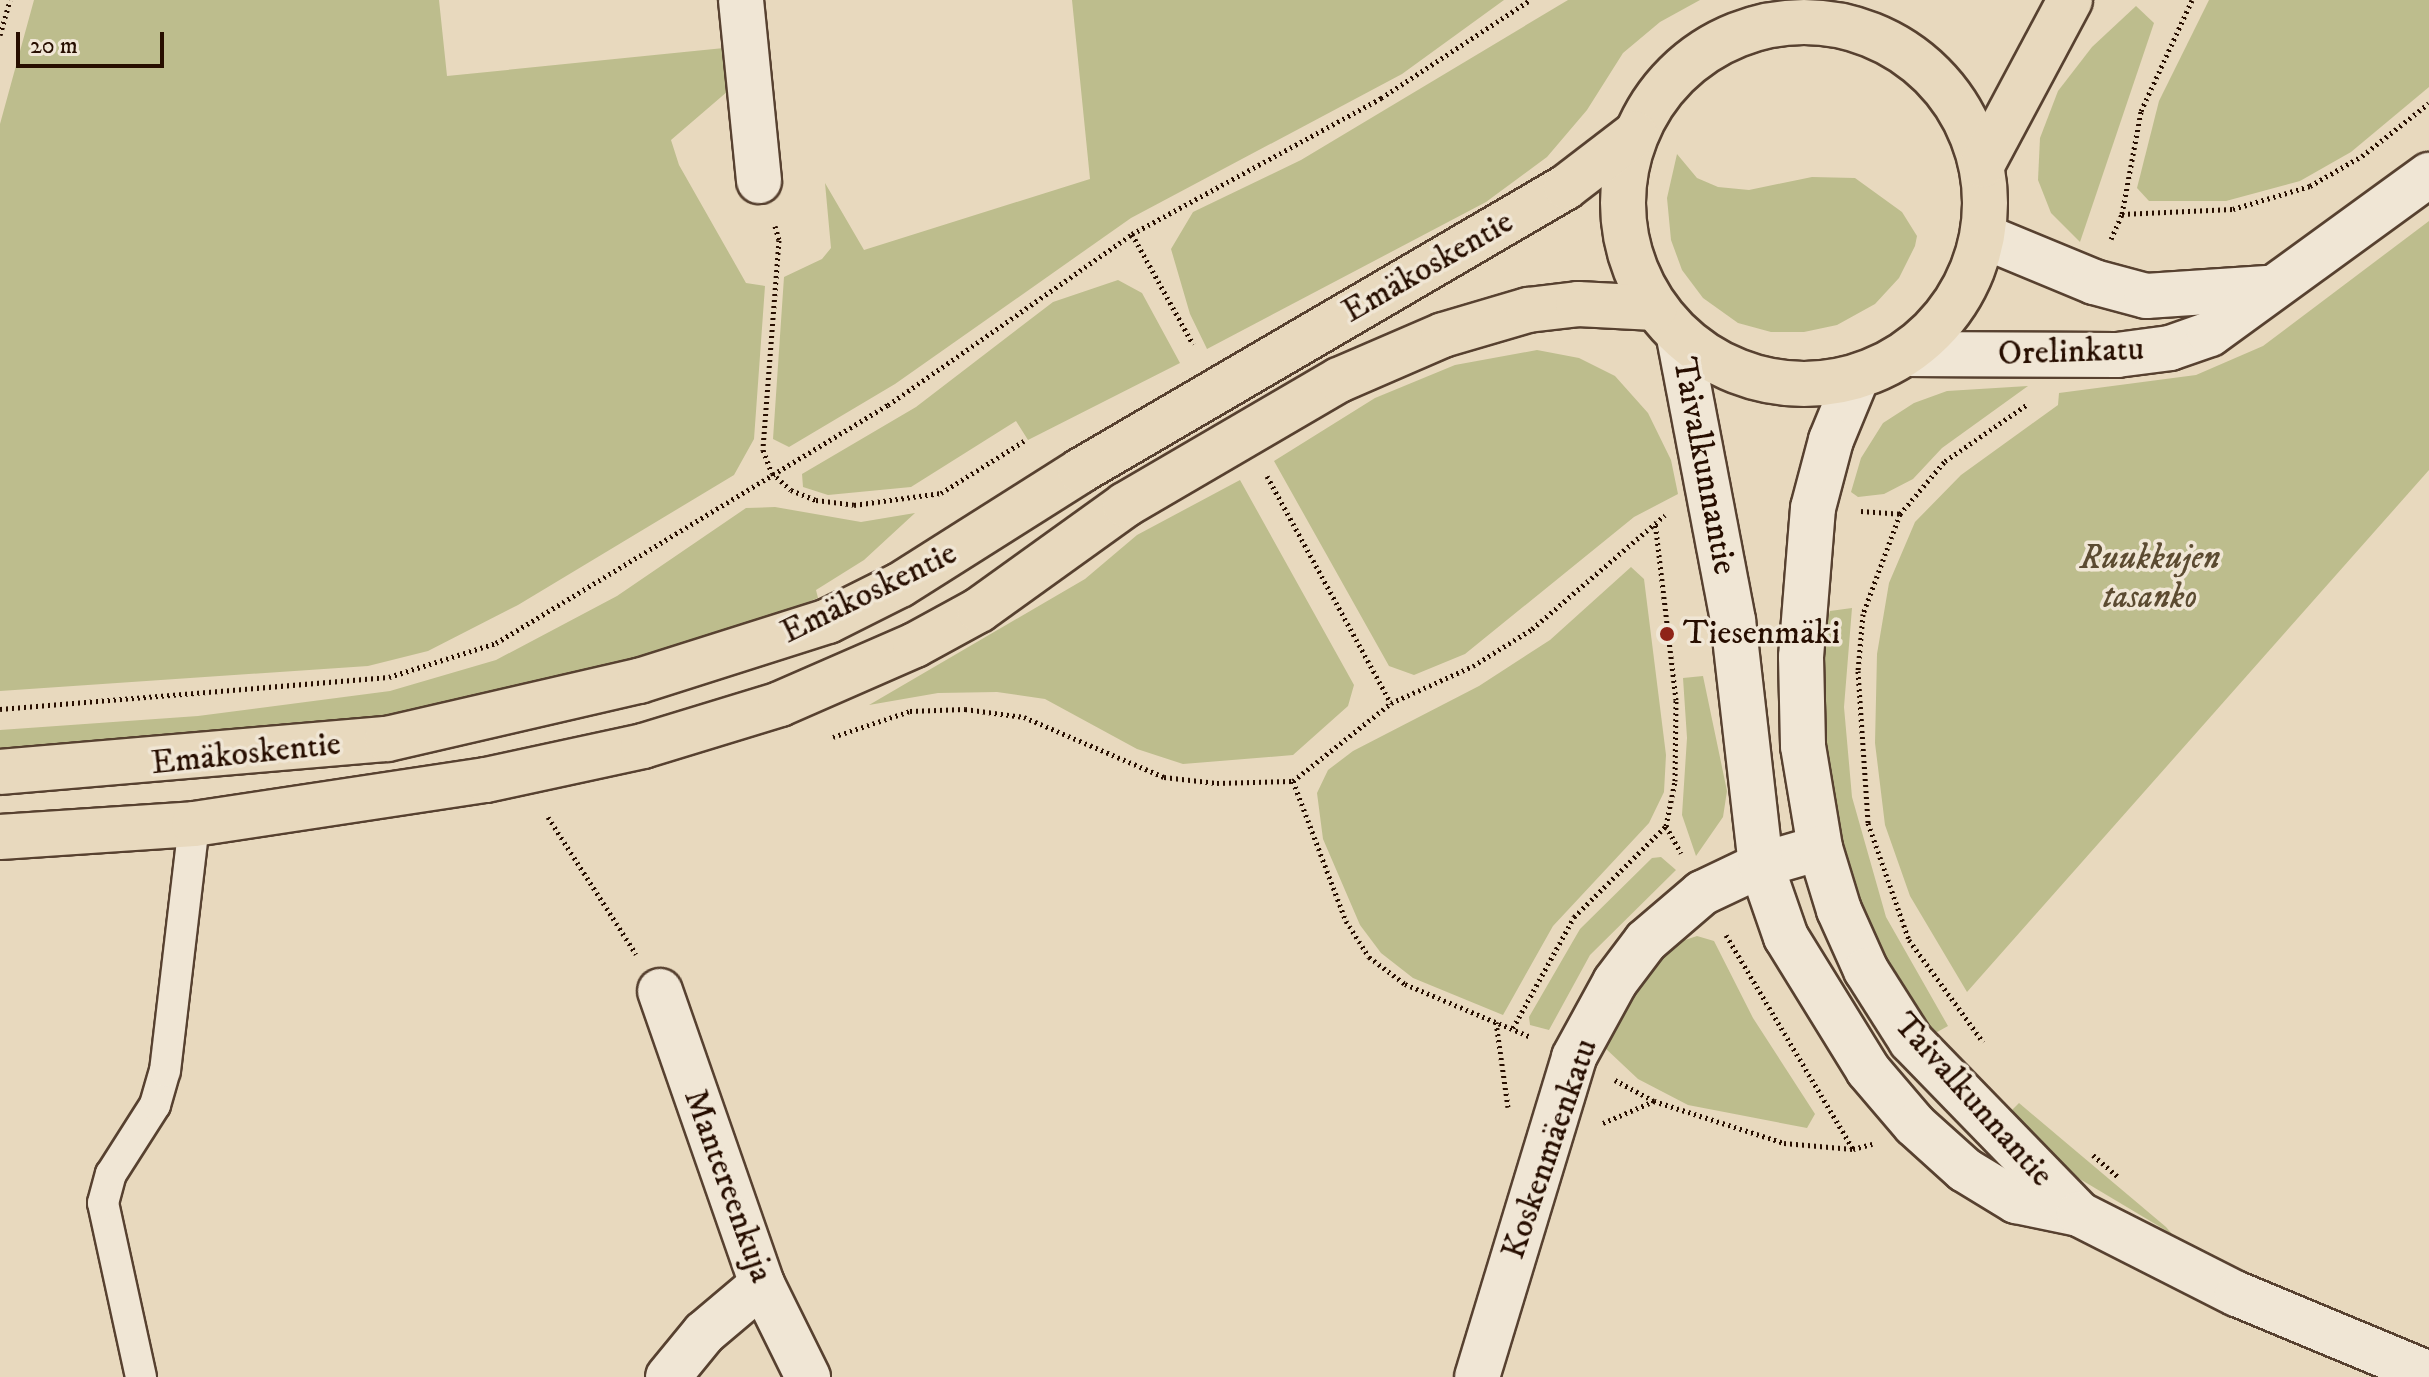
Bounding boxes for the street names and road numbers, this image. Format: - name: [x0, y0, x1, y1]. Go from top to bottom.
- street label: Emäkoskentie: [1335, 202, 1521, 332]
- street label: Orelinkatu: [1997, 329, 2145, 375]
- street label: Taivalkunnantie: [1663, 354, 1745, 578]
- street label: Emäkoskentie: [774, 533, 964, 653]
- street label: Emäkoskentie: [149, 724, 343, 784]
- street label: Taivalkunnantie: [1884, 1005, 2062, 1195]
- street label: Koskenmäenkatu: [1493, 1033, 1607, 1265]
- street label: Mantereenkuja: [674, 1084, 782, 1288]

